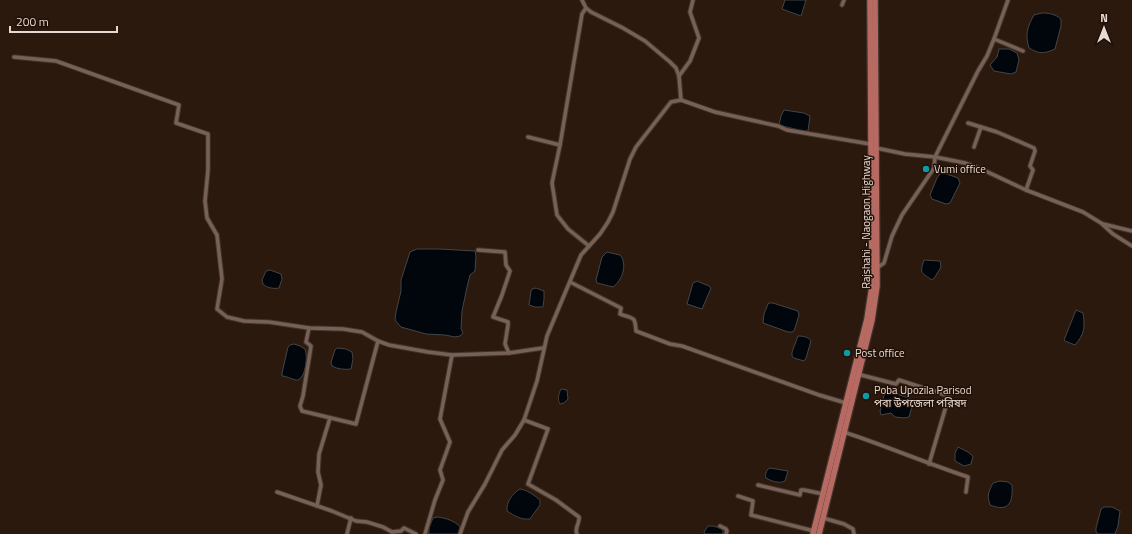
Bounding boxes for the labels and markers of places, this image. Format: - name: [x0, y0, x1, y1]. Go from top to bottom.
- place label: Vumi office: [934, 161, 986, 177]
- marker: Vumi office: [921, 164, 931, 174]
- place label: Post office: [855, 345, 905, 361]
- marker: Post office: [842, 348, 852, 358]
- place label: Poba Upozila Parisod পবা উপজেলা পরিষদ: [874, 382, 972, 411]
- marker: Poba Upozila Parisod পবা উপজেলা পরিষদ: [861, 391, 871, 401]

